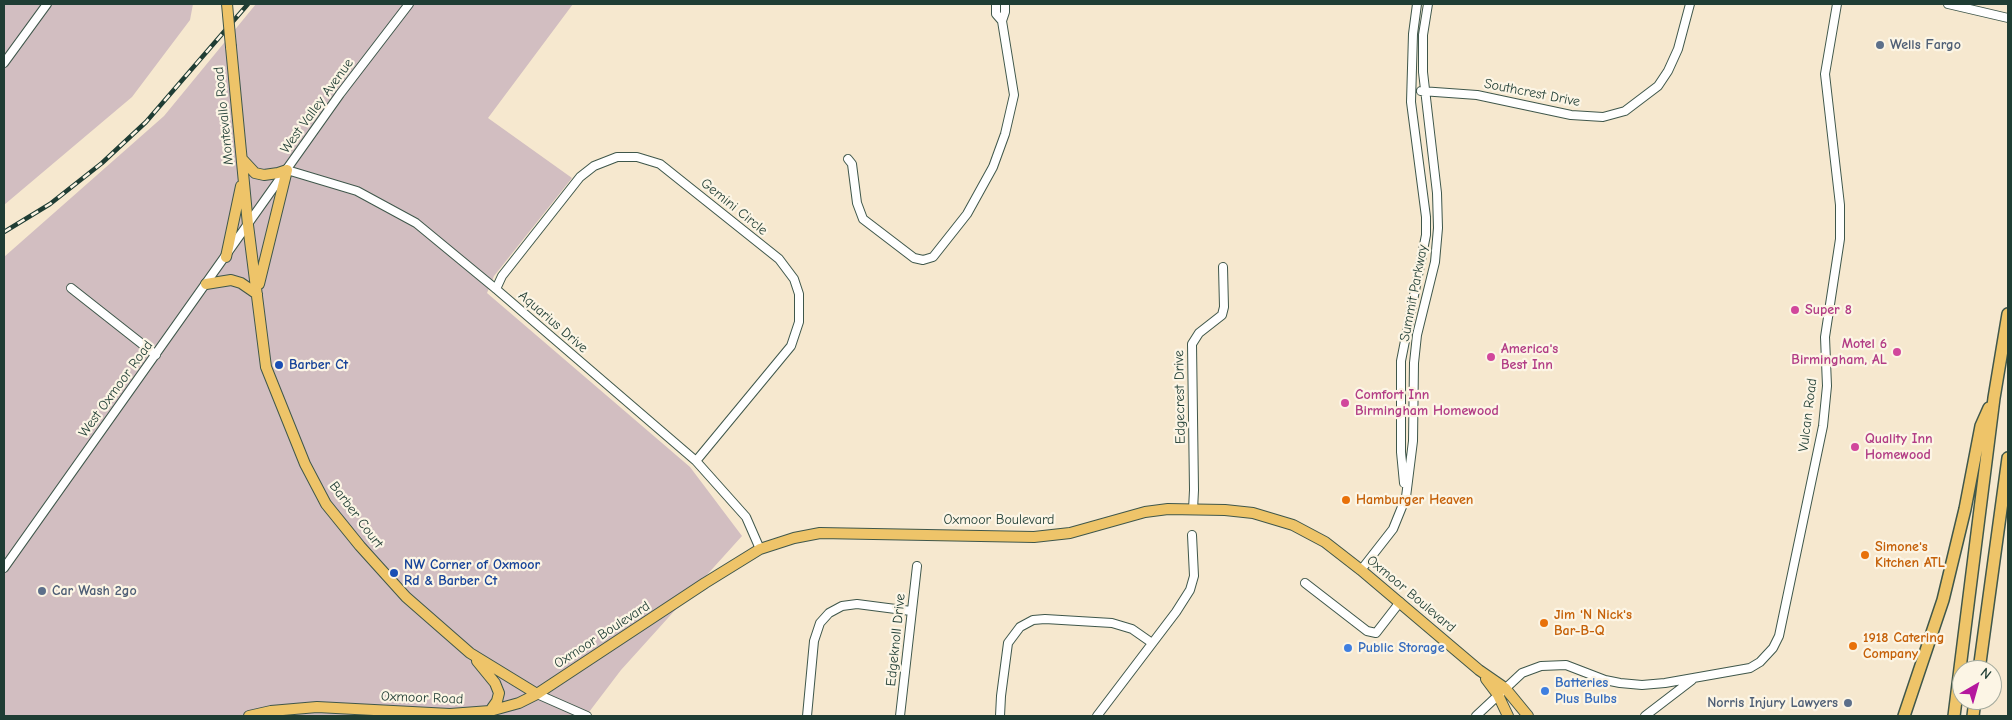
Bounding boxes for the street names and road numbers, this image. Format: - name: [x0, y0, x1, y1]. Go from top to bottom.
- street label: West Valley Avenue: [277, 55, 357, 157]
- street label: Montevallo Road: [210, 66, 238, 166]
- street label: Southcrest Drive: [1483, 75, 1581, 111]
- street label: Gemini Circle: [697, 175, 771, 239]
- street label: Summit Parkway: [1396, 243, 1432, 343]
- street label: Aquarius Drive: [515, 287, 591, 357]
- street label: West Oxmoor Road: [75, 337, 157, 441]
- street label: Edgecrest Drive: [1171, 350, 1189, 444]
- street label: Vulcan Road: [1795, 377, 1821, 453]
- street label: Barber Court: [326, 478, 386, 552]
- street label: Oxmoor Boulevard: [944, 512, 1054, 528]
- street label: Oxmoor Boulevard: [1363, 552, 1459, 636]
- street label: Edgeknoll Drive: [883, 593, 909, 687]
- street label: Oxmoor Boulevard: [551, 598, 653, 672]
- street label: Oxmoor Road: [380, 688, 464, 708]

